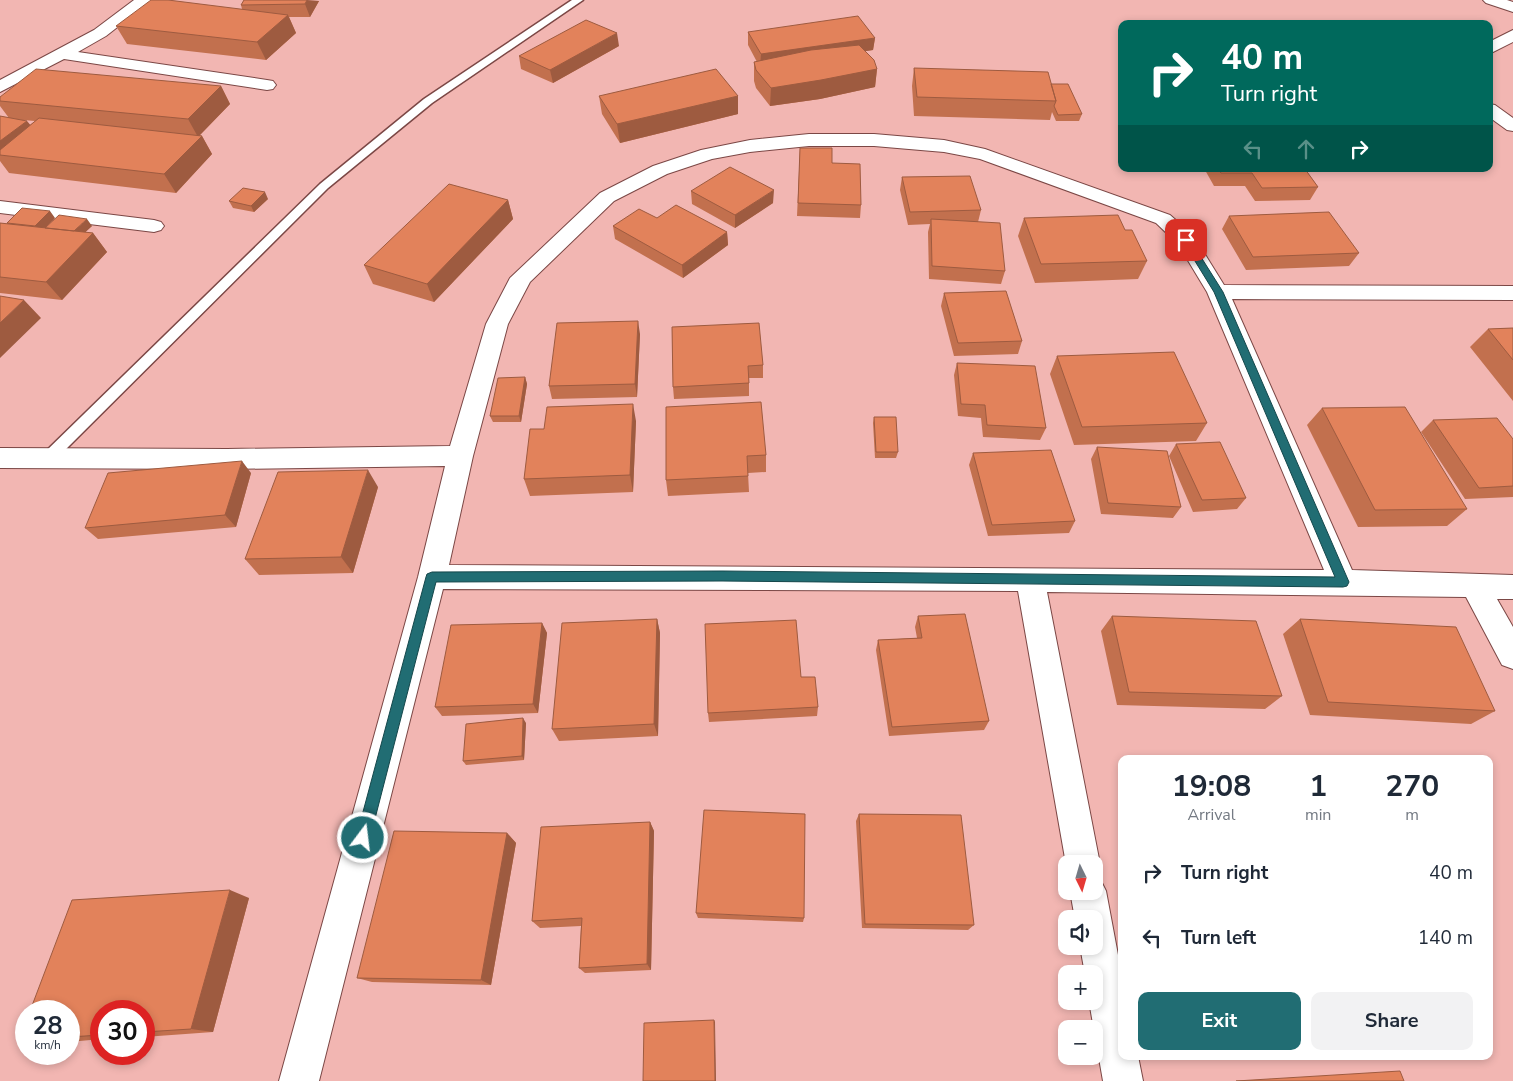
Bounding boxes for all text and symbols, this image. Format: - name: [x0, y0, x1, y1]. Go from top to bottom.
- text: 40 m: [1221, 34, 1303, 81]
- icon: right: [1138, 40, 1203, 105]
- text: Turn right: [1221, 79, 1317, 109]
- icon: left: [1239, 135, 1267, 163]
- icon: ahead: [1292, 135, 1320, 163]
- icon: right: [1345, 135, 1373, 163]
- pin: [1165, 219, 1207, 261]
- icon: arrive: [1172, 226, 1200, 254]
- text: 19:08: [1172, 766, 1251, 807]
- text: 1: [1309, 766, 1327, 807]
- text: 270: [1385, 766, 1439, 807]
- text: Arrival: [1187, 804, 1236, 826]
- text: min: [1305, 804, 1331, 826]
- text: m: [1405, 804, 1419, 826]
- position arrow: [336, 811, 388, 863]
- north arrow: [1058, 855, 1102, 900]
- map controls: [1058, 855, 1103, 1065]
- icon: right: [1138, 859, 1166, 887]
- text: Turn right: [1181, 860, 1268, 886]
- text: 40 m: [1429, 860, 1473, 886]
- button: sound: [1058, 910, 1103, 955]
- icon: left: [1138, 924, 1166, 952]
- text: Turn left: [1181, 925, 1256, 951]
- text: 140 m: [1418, 925, 1473, 951]
- button: +: [1058, 965, 1103, 1010]
- button: Exit: [1138, 992, 1301, 1050]
- button: Share: [1311, 992, 1473, 1050]
- speed limit sign: 30: [90, 1000, 155, 1065]
- text: 28: [32, 1009, 63, 1043]
- button: −: [1058, 1020, 1103, 1065]
- text: km/h: [34, 1037, 61, 1053]

